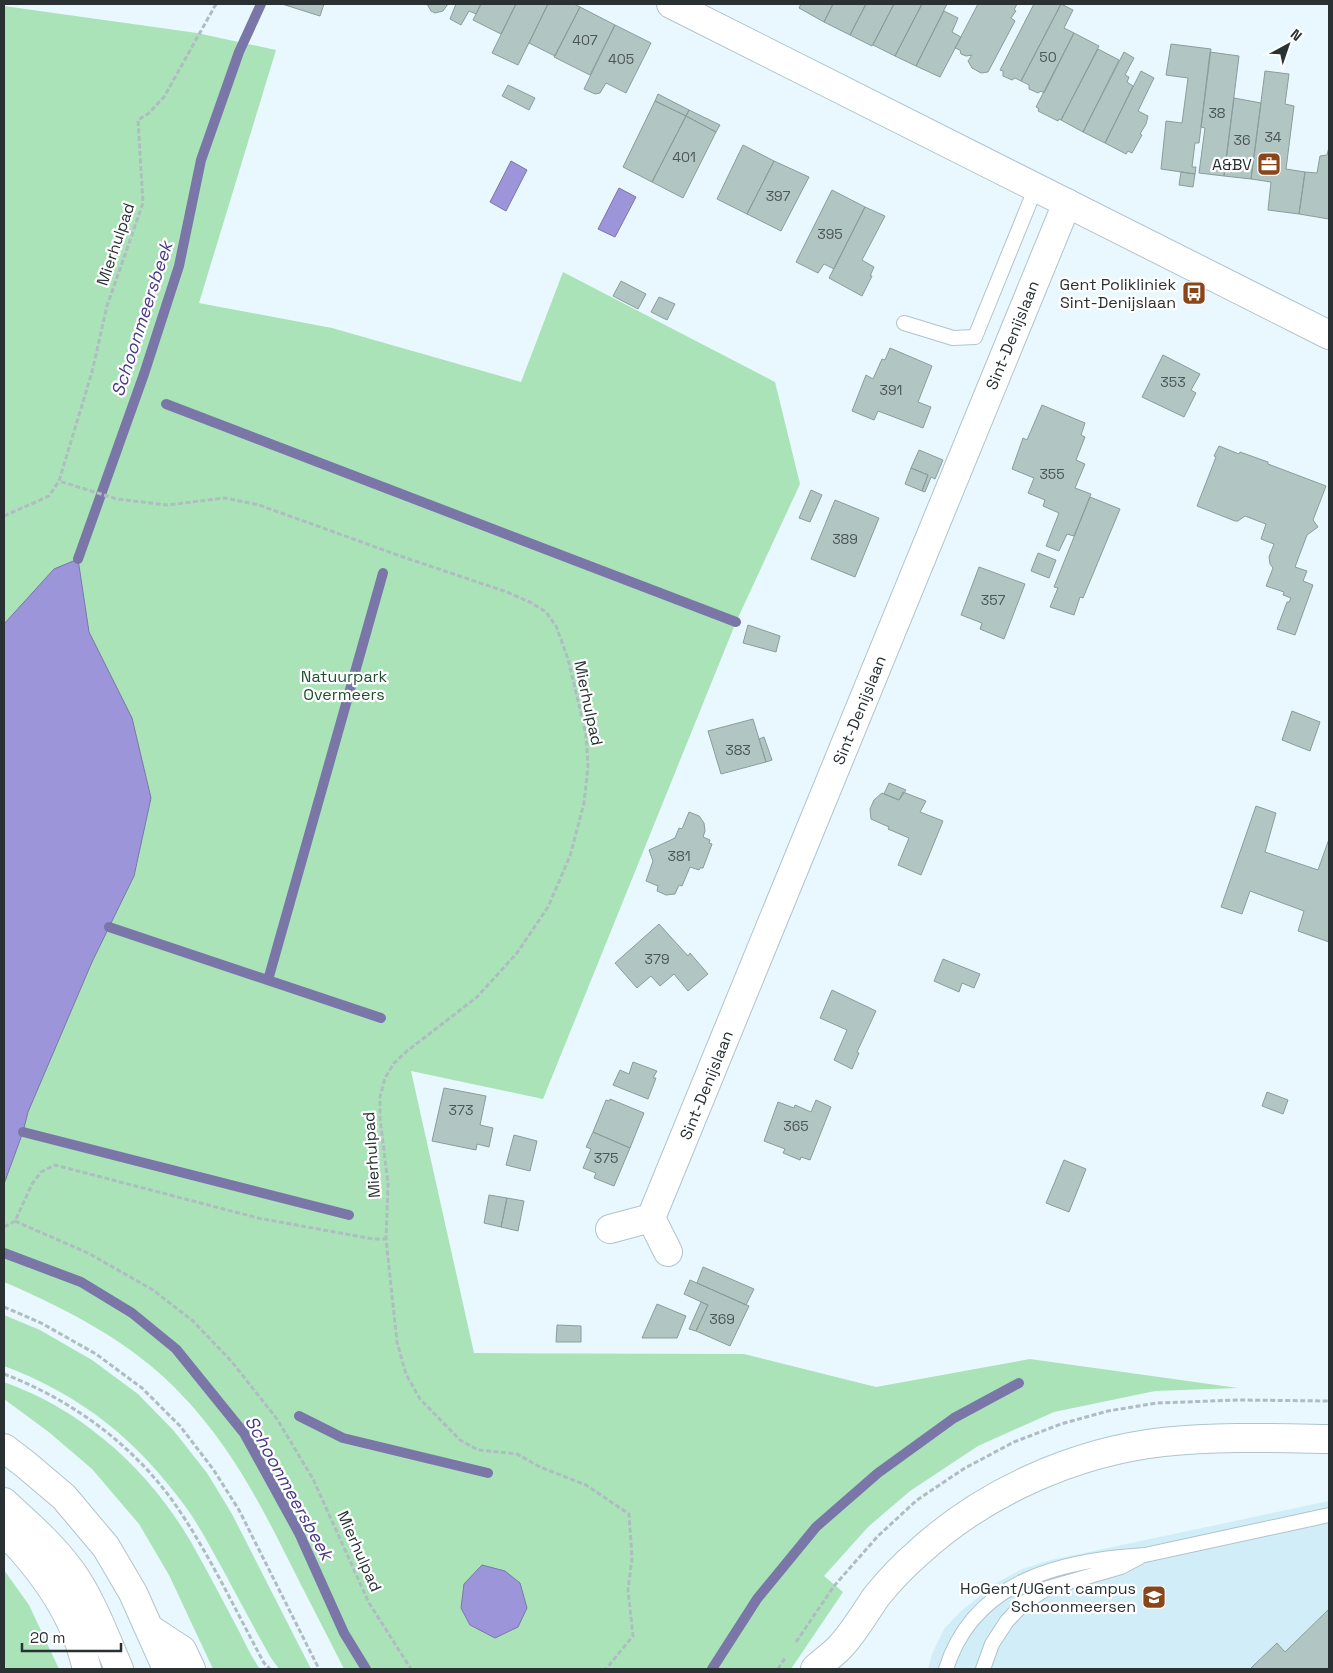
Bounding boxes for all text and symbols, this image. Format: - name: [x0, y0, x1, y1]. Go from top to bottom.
- north arrow: [1263, 20, 1313, 70]
- text: N: [1287, 25, 1306, 45]
- house number: 407: [572, 31, 598, 49]
- house number: 50: [1039, 48, 1057, 66]
- house number: 405: [608, 50, 634, 68]
- house number: 38: [1208, 104, 1226, 122]
- house number: 34: [1264, 128, 1282, 146]
- house number: 36: [1233, 131, 1251, 149]
- house number: 401: [672, 148, 696, 166]
- office icon: A&BV: [1256, 151, 1282, 177]
- place label: A&BV: [1212, 154, 1252, 175]
- house number: 397: [766, 187, 790, 205]
- street label: Mierhulpad: [92, 200, 139, 288]
- house number: 395: [817, 225, 843, 243]
- water label: Schoonmeersbeek: [106, 236, 178, 399]
- place label: Gent Polikliniek Sint-Denijslaan: [1060, 274, 1176, 313]
- street label: Sint-Denijslaan: [981, 277, 1044, 393]
- bus stop icon: Gent Polikliniek Sint-Denijslaan: [1181, 280, 1207, 306]
- house number: 353: [1160, 373, 1186, 391]
- house number: 391: [880, 381, 902, 399]
- house number: 355: [1039, 465, 1065, 483]
- house number: 389: [832, 530, 858, 548]
- house number: 357: [981, 591, 1005, 609]
- street label: Sint-Denijslaan: [828, 652, 891, 768]
- street label: Mierhulpad: [569, 659, 608, 747]
- park label: Natuurpark Overmeers: [301, 666, 388, 705]
- house number: 383: [725, 741, 751, 759]
- house number: 381: [667, 847, 691, 865]
- house number: 379: [645, 950, 669, 968]
- street label: Sint-Denijslaan: [675, 1027, 738, 1143]
- house number: 373: [449, 1101, 473, 1119]
- street label: Mierhulpad: [358, 1111, 385, 1199]
- house number: 365: [783, 1117, 809, 1135]
- house number: 375: [594, 1149, 618, 1167]
- house number: 369: [709, 1310, 735, 1328]
- water label: Schoonmeersbeek: [240, 1412, 340, 1566]
- street label: Mierhulpad: [332, 1508, 387, 1595]
- place label: HoGent/UGent campus Schoonmeersen: [960, 1578, 1136, 1617]
- school or university icon: HoGent/UGent campus Schoonmeersen: [1141, 1584, 1167, 1610]
- scale bar: [22, 1620, 121, 1652]
- text: 20 m: [30, 1628, 65, 1647]

